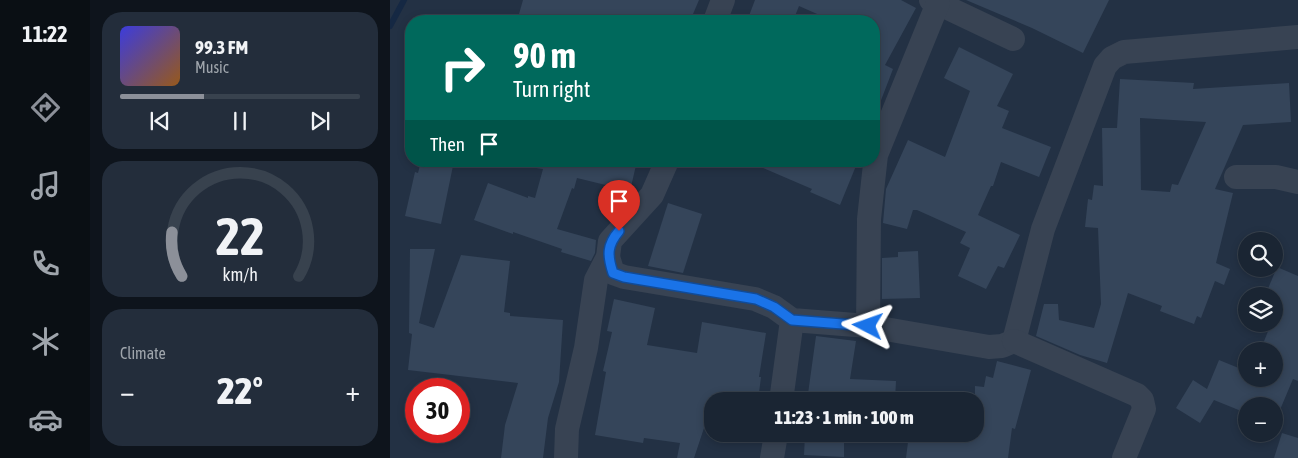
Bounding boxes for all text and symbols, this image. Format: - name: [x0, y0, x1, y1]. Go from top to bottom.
- text: 11:22: [22, 21, 68, 47]
- icon: right: [430, 35, 495, 100]
- text: 90 m: [513, 35, 576, 75]
- text: 99.3 FM: [195, 36, 248, 58]
- text: Music: [195, 58, 229, 76]
- text: Turn right: [513, 76, 590, 102]
- icon: directions: [28, 90, 63, 125]
- icon: previous: [146, 107, 174, 135]
- icon: pause: [226, 107, 254, 135]
- icon: next: [306, 107, 334, 135]
- icon: arrive: [475, 130, 503, 158]
- text: Then: [430, 133, 465, 155]
- icon: music: [28, 168, 63, 203]
- pin: [598, 180, 640, 231]
- icon: arrive: [605, 187, 633, 215]
- text: 22: [216, 206, 264, 266]
- map controls: [1238, 232, 1283, 442]
- button: search: [1238, 232, 1283, 277]
- icon: phone: [28, 246, 63, 281]
- text: km/h: [222, 264, 258, 285]
- button: layers: [1238, 287, 1283, 332]
- position arrow: [841, 299, 893, 351]
- icon: climate: [28, 324, 63, 359]
- button: +: [1238, 342, 1283, 387]
- text: Climate: [120, 344, 166, 362]
- text: 22°: [217, 369, 263, 412]
- text: −: [120, 375, 135, 407]
- text: +: [345, 375, 360, 407]
- speed limit sign: 30: [405, 378, 470, 443]
- button: −: [1238, 397, 1283, 442]
- icon: car: [28, 402, 63, 437]
- text: 11:23 · 1 min · 100 m: [774, 406, 914, 428]

